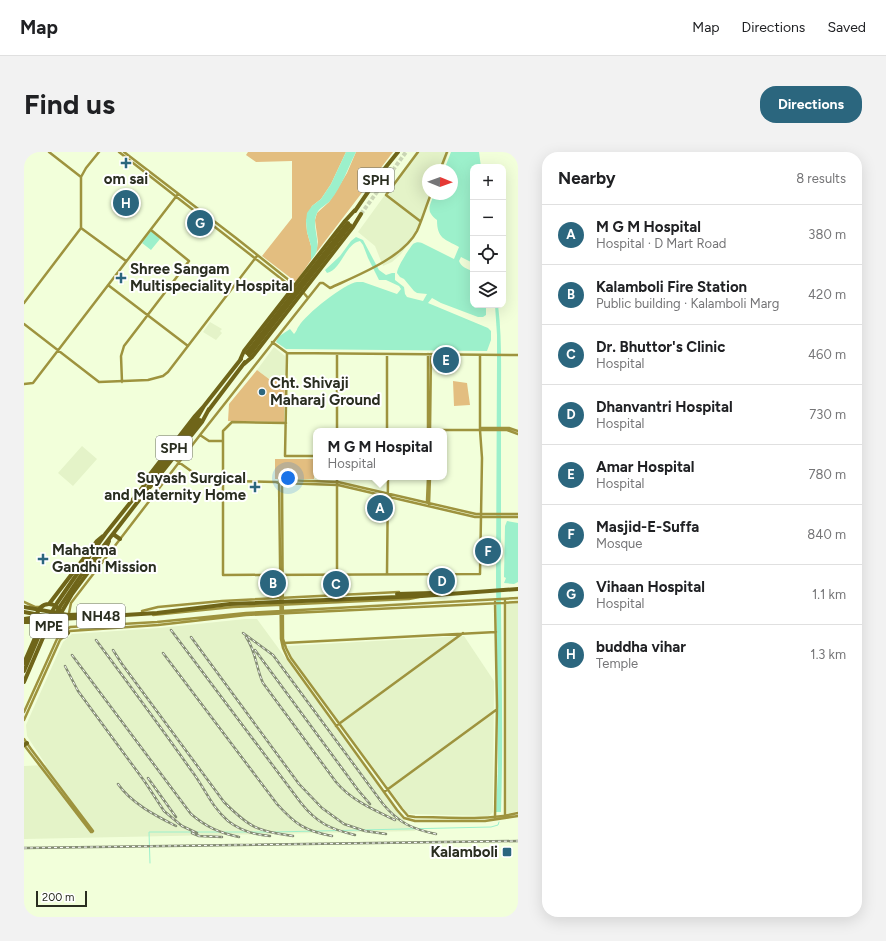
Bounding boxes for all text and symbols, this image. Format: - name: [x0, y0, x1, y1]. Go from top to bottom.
- text: Map: [20, 16, 58, 39]
- text: Map: [692, 19, 720, 36]
- text: Directions: [742, 19, 805, 36]
- text: Saved: [827, 19, 866, 36]
- button: Directions: [760, 86, 862, 123]
- text: Find us: [24, 87, 115, 121]
- marker: om sai: [120, 157, 132, 169]
- north arrow: [422, 164, 458, 200]
- map controls: [470, 164, 506, 308]
- button: +: [470, 164, 506, 200]
- road number: SPH: [358, 168, 394, 192]
- text: Nearby: [558, 168, 616, 188]
- place label: om sai: [104, 170, 148, 188]
- text: 8 results: [796, 171, 846, 186]
- pin: H: [113, 188, 139, 218]
- button: −: [470, 200, 506, 236]
- pin: G: [187, 208, 213, 238]
- text: M G M Hospital: [596, 218, 701, 236]
- text: A: [566, 227, 576, 242]
- text: 380 m: [808, 227, 846, 242]
- button: locate: [470, 236, 506, 272]
- text: Hospital · D Mart Road: [596, 236, 726, 251]
- place label: Shree Sangam Multispeciality Hospital: [130, 260, 293, 295]
- marker: Shree Sangam Multispeciality Hospital: [115, 272, 127, 284]
- button: layers: [470, 272, 506, 308]
- text: Kalamboli Fire Station: [596, 278, 747, 296]
- text: B: [567, 287, 575, 302]
- text: 420 m: [808, 287, 846, 302]
- text: Public building · Kalamboli Marg: [596, 296, 779, 311]
- text: Dr. Bhuttor's Clinic: [596, 338, 725, 356]
- pin: E: [433, 345, 459, 375]
- text: C: [566, 347, 576, 362]
- text: 460 m: [808, 347, 846, 362]
- text: Hospital: [596, 356, 644, 371]
- place label: Cht. Shivaji Maharaj Ground: [270, 374, 381, 409]
- marker: Cht. Shivaji Maharaj Ground: [257, 387, 267, 397]
- text: Dhanvantri Hospital: [596, 398, 733, 416]
- text: D: [566, 407, 576, 422]
- text: 730 m: [809, 407, 846, 422]
- text: Hospital: [596, 416, 644, 431]
- popup: [313, 428, 447, 480]
- road number: SPH: [156, 436, 192, 460]
- text: M G M Hospital: [327, 438, 433, 456]
- text: Hospital: [327, 456, 376, 471]
- text: Amar Hospital: [596, 458, 695, 476]
- text: E: [567, 467, 575, 482]
- text: 780 m: [808, 467, 846, 482]
- your location: [278, 468, 298, 488]
- place label: Suyash Surgical and Maternity Home: [104, 469, 247, 504]
- text: Hospital: [596, 476, 644, 491]
- marker: Suyash Surgical and Maternity Home: [249, 481, 261, 493]
- pin: A: [367, 493, 393, 523]
- text: Masjid-E-Suffa: [596, 518, 699, 536]
- text: F: [567, 527, 575, 542]
- text: 840 m: [807, 527, 846, 542]
- pin: F: [475, 536, 501, 566]
- text: Mosque: [596, 536, 642, 551]
- place label: Mahatma Gandhi Mission: [52, 541, 157, 576]
- marker: Mahatma Gandhi Mission: [37, 553, 49, 565]
- pin: D: [429, 566, 455, 596]
- pin: B: [260, 568, 286, 598]
- pin: C: [323, 569, 349, 599]
- text: Vihaan Hospital: [596, 578, 705, 596]
- text: G: [566, 587, 576, 602]
- text: 1.1 km: [812, 587, 846, 602]
- text: Hospital: [596, 596, 644, 611]
- road number: NH48: [77, 604, 125, 628]
- road number: MPE: [30, 614, 68, 638]
- text: buddha vihar: [596, 638, 686, 656]
- text: H: [566, 647, 576, 662]
- text: 1.3 km: [810, 647, 846, 662]
- text: Temple: [596, 656, 638, 671]
- place label: Kalamboli: [430, 843, 498, 861]
- marker: Kalamboli: [501, 846, 513, 858]
- scale bar: [36, 889, 87, 908]
- text: 200 m: [42, 891, 74, 904]

